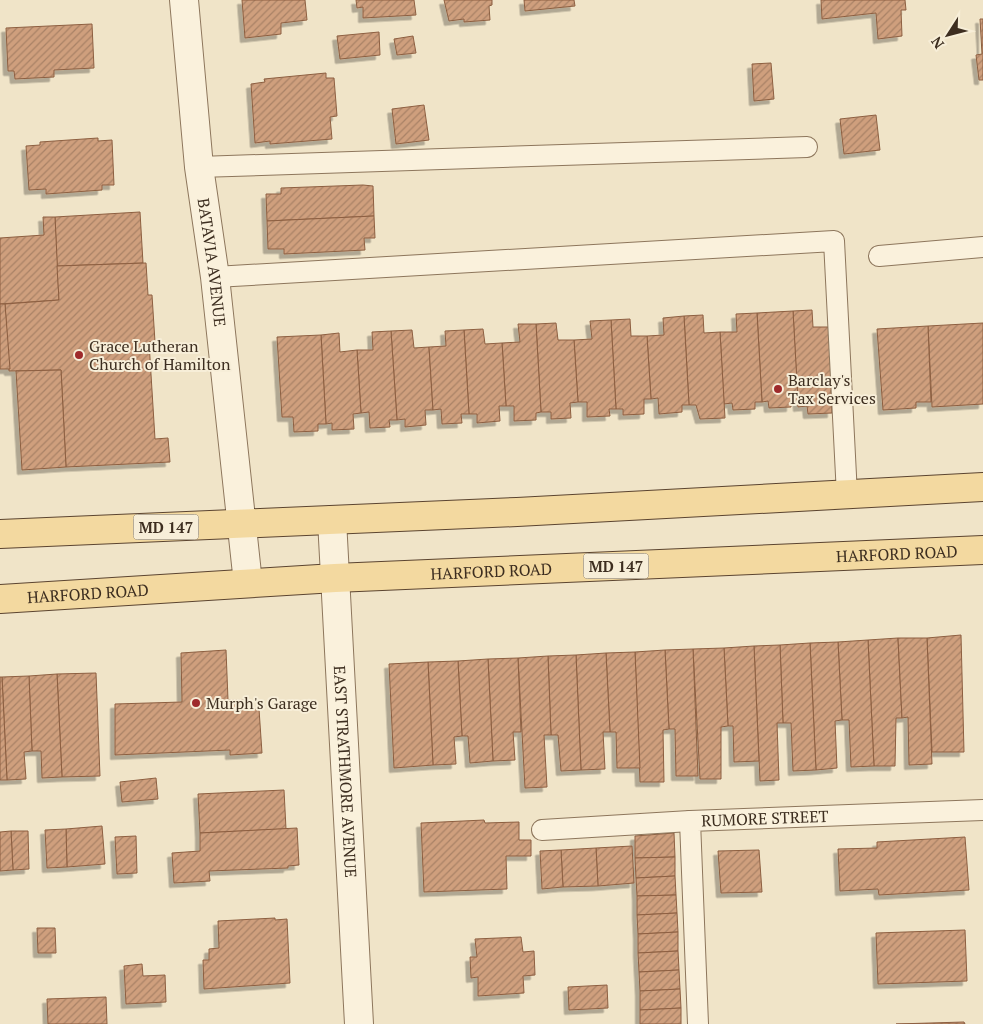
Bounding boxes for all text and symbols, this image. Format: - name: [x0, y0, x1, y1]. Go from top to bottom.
- north arrow: [923, 10, 973, 60]
- text: N: [926, 33, 948, 53]
- street label: BATAVIA AVENUE: [193, 197, 231, 328]
- place label: Grace Lutheran Church of Hamilton: [89, 335, 231, 375]
- marker: Grace Lutheran Church of Hamilton: [73, 349, 85, 361]
- place label: Barclay's Tax Services: [788, 369, 876, 409]
- marker: Barclay's Tax Services: [772, 383, 784, 395]
- road number: MD 147: [134, 514, 198, 540]
- street label: HARFORD ROAD: [836, 540, 958, 567]
- road number: MD 147: [584, 554, 648, 578]
- street label: HARFORD ROAD: [430, 558, 552, 585]
- street label: HARFORD ROAD: [26, 579, 149, 608]
- street label: EAST STRATHMORE AVENUE: [329, 665, 362, 878]
- place label: Murph's Garage: [206, 692, 317, 714]
- marker: Murph's Garage: [190, 697, 202, 709]
- street label: RUMORE STREET: [701, 805, 829, 832]

